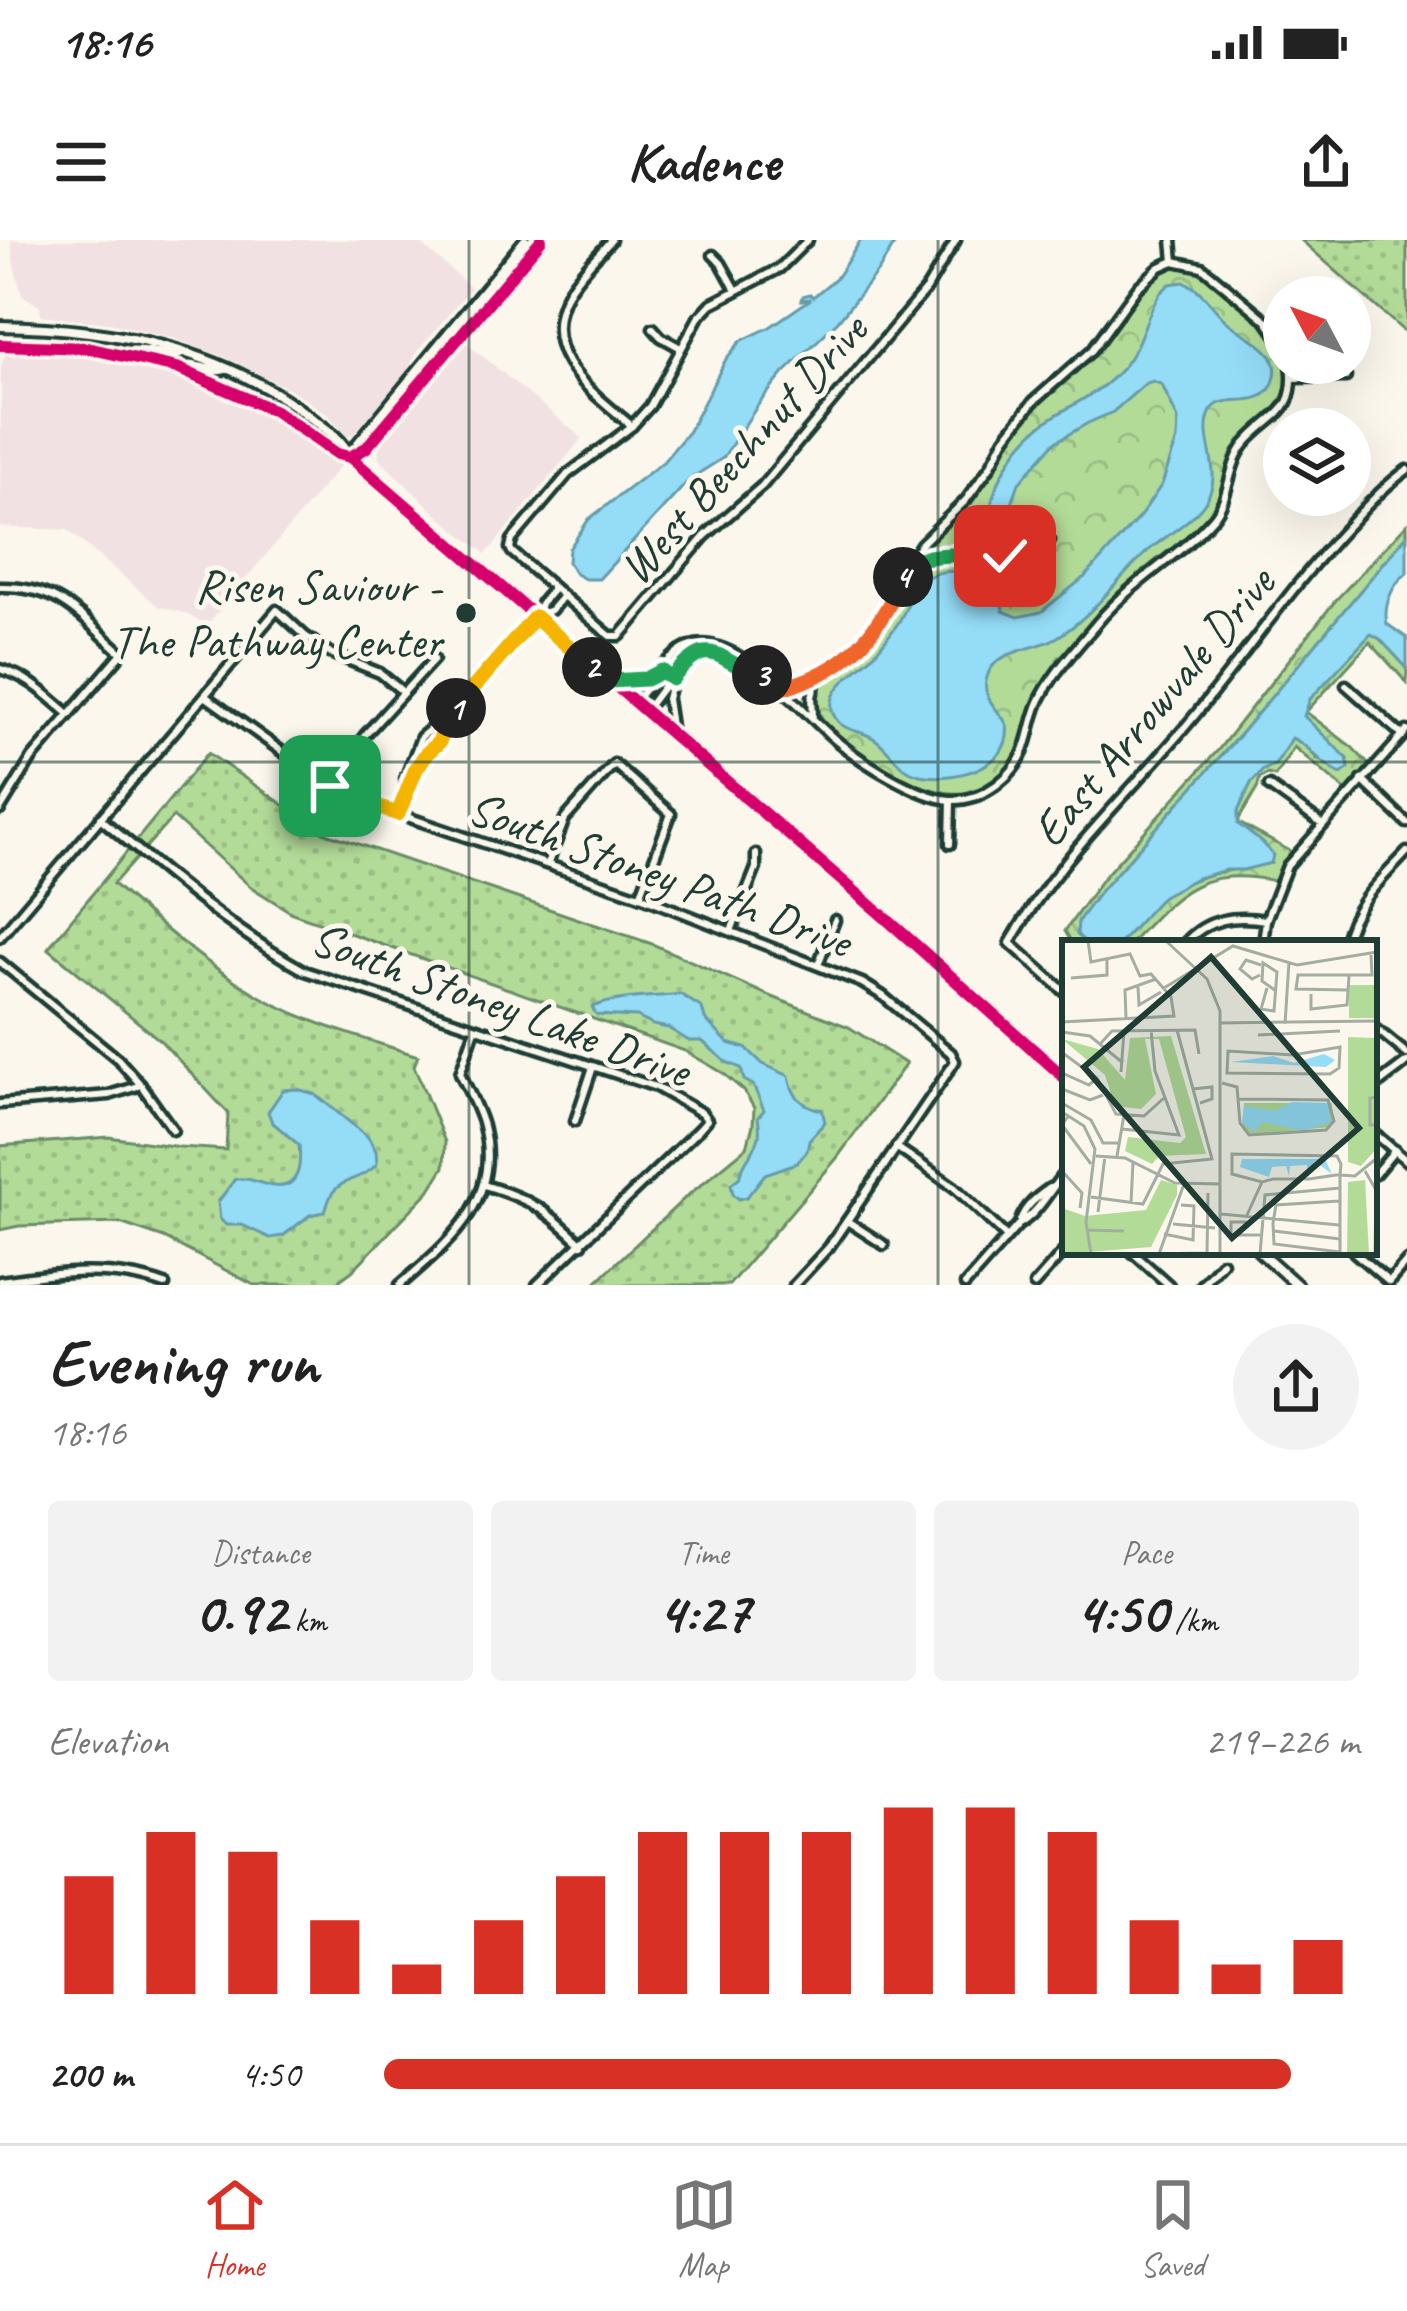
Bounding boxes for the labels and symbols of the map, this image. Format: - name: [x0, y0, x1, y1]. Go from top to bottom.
- north arrow: [1263, 276, 1371, 384]
- street label: West Beechnut Drive: [606, 299, 882, 596]
- pin: [954, 505, 1056, 607]
- pin: 4: [873, 547, 933, 607]
- street label: East Arrowvale Drive: [1018, 552, 1289, 859]
- place label: Risen Saviour - The Pathway Center: [112, 556, 446, 671]
- marker: Risen Saviour - The Pathway Center: [453, 600, 479, 626]
- pin: 2: [562, 637, 622, 697]
- pin: 3: [732, 645, 792, 705]
- pin: 1: [426, 678, 486, 738]
- pin: [279, 735, 381, 837]
- street label: South Stoney Path Drive: [460, 777, 862, 972]
- street label: South Stoney Lake Drive: [303, 908, 701, 1101]
- inset map: [1062, 940, 1377, 1255]

